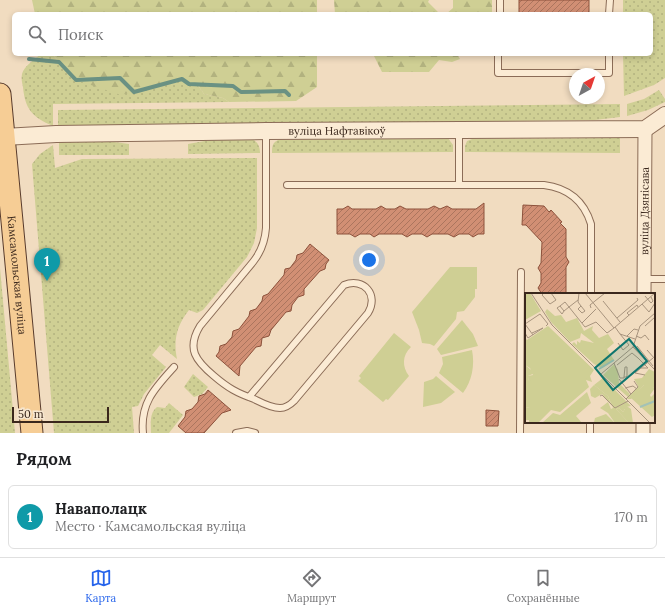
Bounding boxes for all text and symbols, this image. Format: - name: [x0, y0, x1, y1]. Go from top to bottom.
- search box: [12, 12, 653, 56]
- icon: search: [26, 23, 48, 45]
- text: Поиск: [58, 25, 103, 44]
- north arrow: [569, 68, 605, 104]
- street label: вуліца Нафтавікоў: [288, 123, 386, 138]
- street label: вуліца Дзянісава: [637, 167, 652, 255]
- street label: Камсамольская вуліца: [5, 215, 30, 336]
- pin: 1: [34, 248, 60, 281]
- your location: [359, 250, 379, 270]
- inset map: [525, 293, 655, 423]
- scale bar: [12, 405, 109, 424]
- text: 50 m: [18, 407, 44, 421]
- text: Рядом: [16, 448, 72, 470]
- text: Наваполацк: [55, 499, 147, 518]
- text: 1: [27, 509, 33, 526]
- text: 170 m: [614, 509, 648, 526]
- text: Место · Камсамольская вуліца: [55, 518, 246, 535]
- tab: Карта: [85, 567, 116, 605]
- tab: Маршрут: [287, 567, 336, 605]
- tab: Сохранённые: [507, 567, 580, 605]

